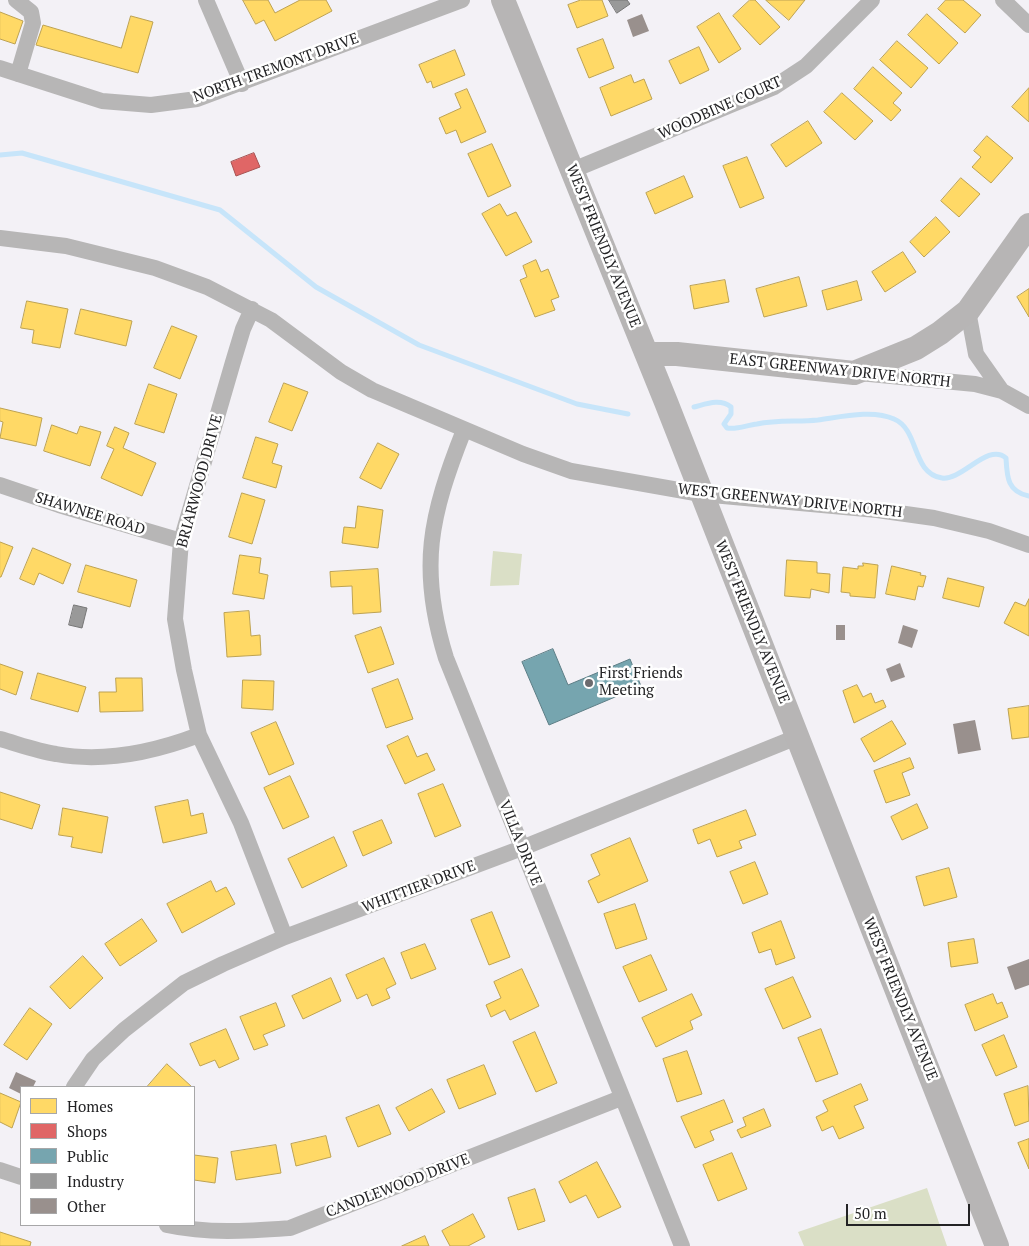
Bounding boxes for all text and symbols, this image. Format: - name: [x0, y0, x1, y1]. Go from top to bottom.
- street label: NORTH TREMONT DRIVE: [191, 30, 361, 106]
- street label: WOODBINE COURT: [656, 73, 784, 143]
- street label: WEST FRIENDLY AVENUE: [562, 162, 644, 330]
- street label: EAST GREENWAY DRIVE NORTH: [729, 350, 951, 392]
- street label: BRIARWOOD DRIVE: [174, 412, 226, 550]
- street label: WEST GREENWAY DRIVE NORTH: [677, 480, 903, 522]
- street label: SHAWNEE ROAD: [33, 489, 147, 539]
- street label: WEST FRIENDLY AVENUE: [711, 538, 793, 706]
- place label: First Friends Meeting: [599, 665, 683, 700]
- marker: First Friends Meeting: [583, 677, 595, 689]
- street label: VILLA DRIVE: [495, 798, 545, 888]
- street label: WHITTIER DRIVE: [360, 857, 478, 917]
- street label: WEST FRIENDLY AVENUE: [859, 915, 941, 1083]
- legend: [20, 1086, 195, 1226]
- text: Homes: [67, 1096, 113, 1116]
- text: Shops: [67, 1121, 107, 1141]
- text: Public: [67, 1146, 109, 1166]
- street label: CANDLEWOOD DRIVE: [324, 1150, 472, 1222]
- text: Industry: [67, 1171, 124, 1191]
- scale bar: [849, 1194, 973, 1226]
- text: Other: [67, 1196, 106, 1216]
- text: 50 m: [854, 1203, 887, 1223]

